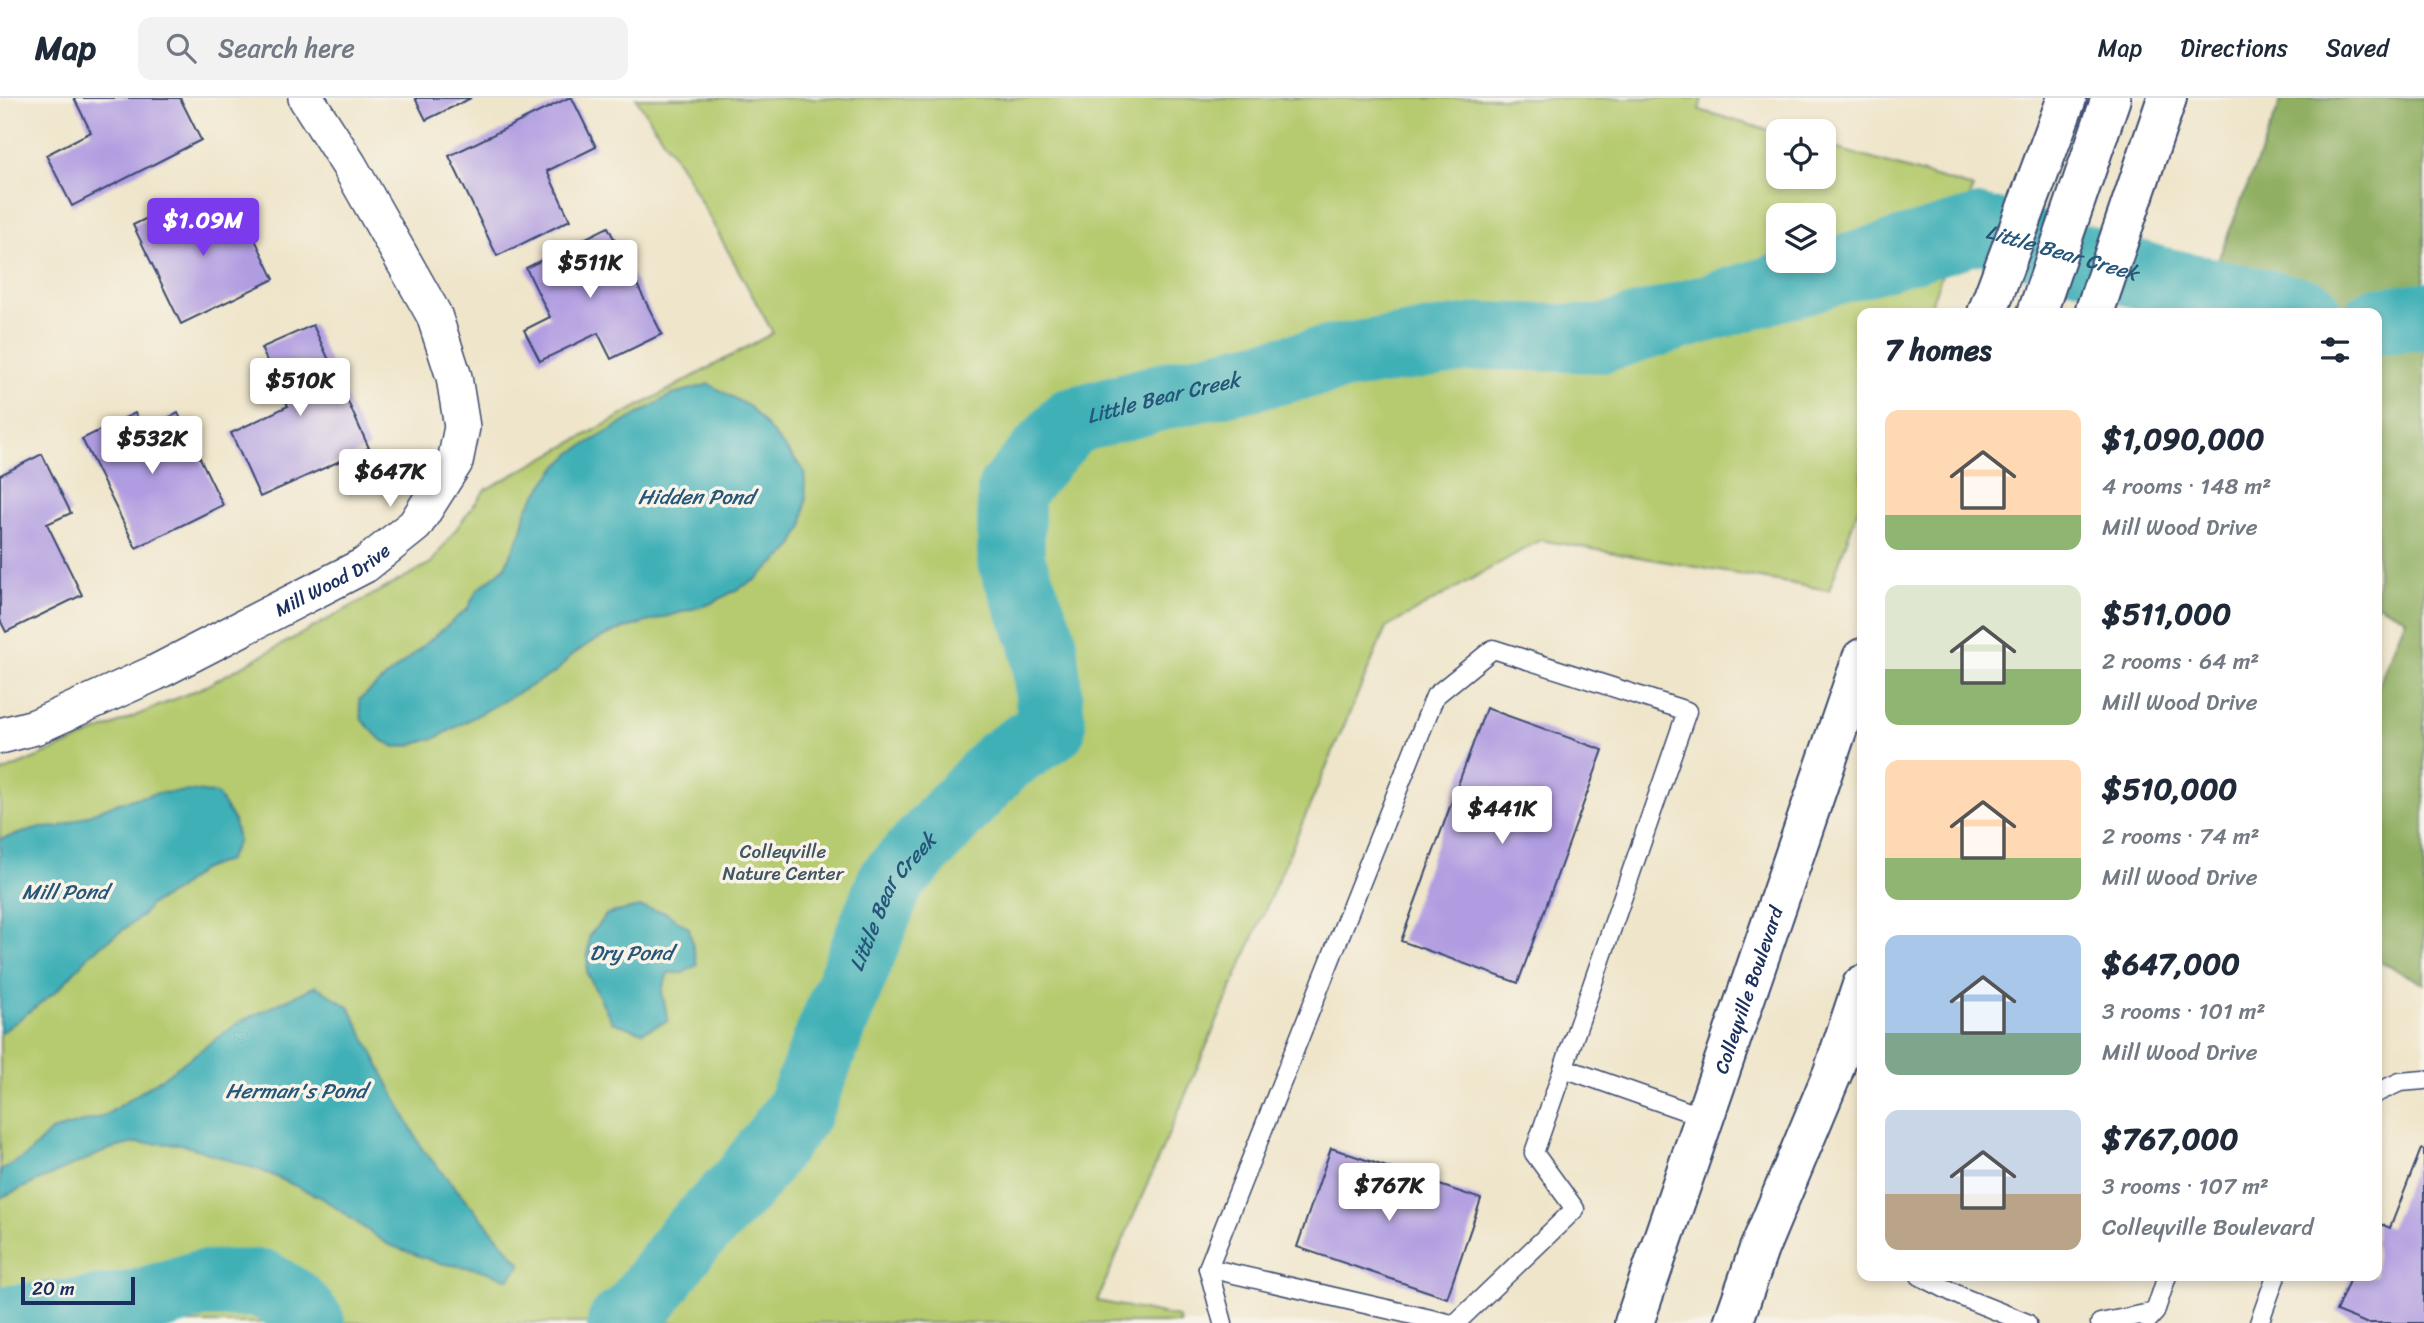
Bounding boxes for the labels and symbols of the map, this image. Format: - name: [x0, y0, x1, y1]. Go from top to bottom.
- pin: $1.09M: [146, 198, 260, 258]
- water label: Little Bear Creek: [1982, 213, 2145, 293]
- pin: $511K: [541, 240, 639, 300]
- pin: $510K: [251, 358, 349, 418]
- water label: Little Bear Creek: [1082, 360, 1246, 435]
- pin: $532K: [103, 416, 201, 476]
- pin: $647K: [341, 450, 439, 509]
- water label: Hidden Pond: [638, 478, 759, 516]
- street label: Mill Wood Drive: [269, 535, 398, 626]
- pin: $441K: [1453, 786, 1551, 846]
- water label: Little Bear Creek: [838, 821, 948, 977]
- park label: Colleyville Nature Center: [723, 835, 845, 890]
- water label: Mill Pond: [22, 873, 114, 911]
- street label: Colleyville Boulevard: [1705, 900, 1793, 1078]
- water label: Dry Pond: [590, 934, 678, 972]
- water label: Herman's Pond: [226, 1072, 372, 1110]
- pin: $767K: [1340, 1164, 1438, 1223]
- scale bar: [21, 1274, 135, 1306]

